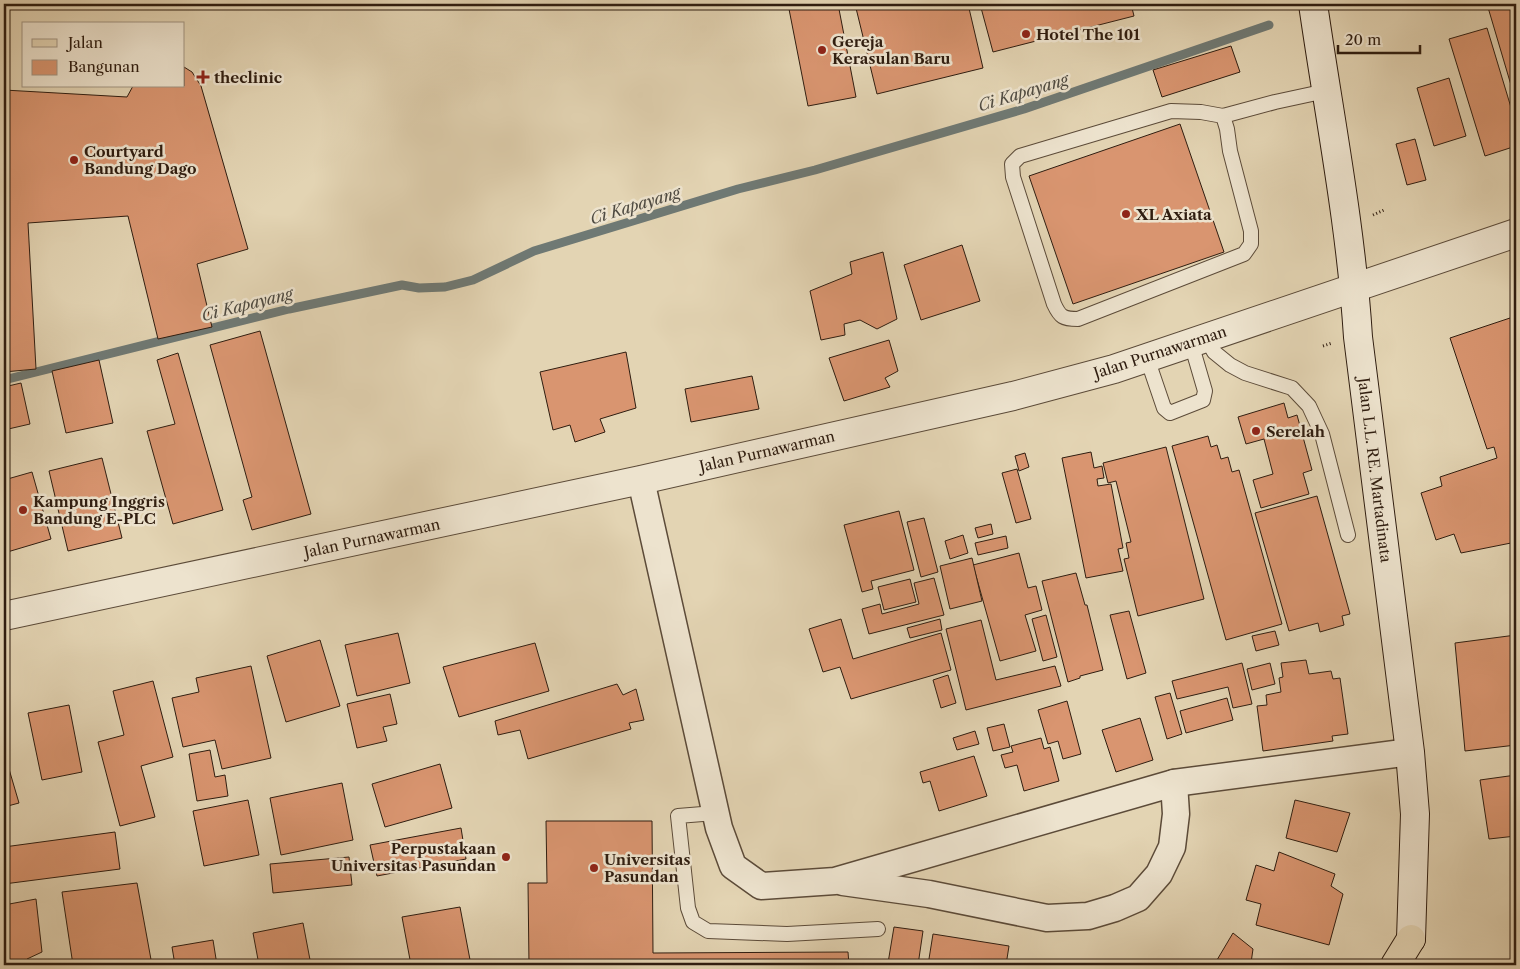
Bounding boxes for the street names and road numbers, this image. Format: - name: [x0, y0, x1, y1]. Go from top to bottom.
- street label: Jalan Purnawarman: [1089, 321, 1229, 383]
- street label: Jalan L.L. RE. Martadinata: [1354, 374, 1396, 564]
- street label: Jalan Purnawarman: [695, 426, 837, 476]
- street label: Jalan Purnawarman: [300, 514, 442, 562]

